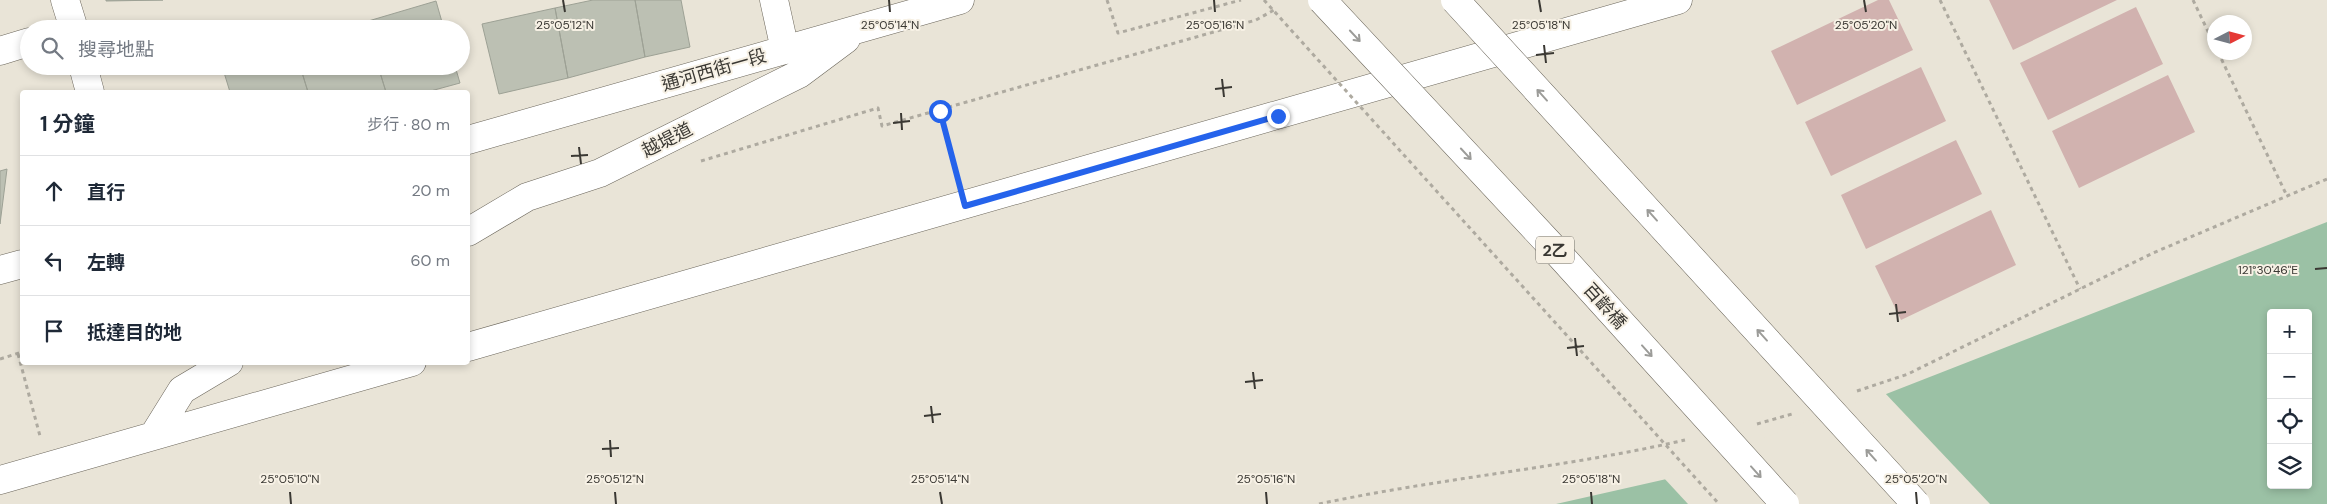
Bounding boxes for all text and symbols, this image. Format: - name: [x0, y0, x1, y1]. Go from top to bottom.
- north arrow: [2207, 15, 2252, 60]
- text: 25°05'12"N: [536, 17, 594, 33]
- text: 25°05'14"N: [861, 17, 919, 33]
- text: 25°05'16"N: [1186, 17, 1244, 33]
- text: 25°05'18"N: [1512, 17, 1570, 33]
- text: 25°05'20"N: [1835, 17, 1897, 33]
- search box: [20, 20, 470, 75]
- one-way arrow: [1349, 29, 1361, 42]
- icon: search: [38, 34, 66, 62]
- text: 搜尋地點: [78, 37, 154, 62]
- street label: 通河西街一段: [659, 44, 769, 96]
- one-way arrow: [1536, 89, 1548, 102]
- route start: [929, 100, 952, 123]
- route end: [1267, 105, 1290, 128]
- text: 1 分鐘: [40, 110, 95, 138]
- text: 步行 · 80 m: [367, 114, 450, 135]
- street label: 越堤道: [637, 117, 697, 163]
- one-way arrow: [1460, 148, 1472, 161]
- icon: ahead: [40, 177, 68, 205]
- text: 直行: [87, 180, 125, 205]
- text: 20 m: [411, 180, 450, 201]
- one-way arrow: [1646, 209, 1658, 222]
- road number: 2乙: [1536, 236, 1574, 264]
- icon: left: [40, 247, 68, 275]
- text: 左轉: [87, 250, 125, 275]
- text: 60 m: [410, 250, 450, 271]
- text: 121°30'46"E: [2238, 262, 2298, 278]
- street label: 百齡橋: [1578, 278, 1632, 334]
- map controls: [2267, 309, 2312, 489]
- button: +: [2267, 309, 2312, 354]
- icon: arrive: [40, 317, 68, 345]
- text: 抵達目的地: [87, 320, 182, 345]
- one-way arrow: [1756, 329, 1767, 342]
- one-way arrow: [1641, 345, 1653, 358]
- button: −: [2267, 354, 2312, 399]
- button: locate: [2267, 399, 2312, 444]
- button: layers: [2267, 444, 2312, 489]
- one-way arrow: [1865, 449, 1877, 462]
- one-way arrow: [1750, 465, 1762, 478]
- text: 25°05'10"N: [260, 471, 320, 487]
- text: 25°05'12"N: [586, 471, 644, 487]
- text: 25°05'14"N: [911, 471, 969, 487]
- text: 25°05'16"N: [1237, 471, 1295, 487]
- text: 25°05'18"N: [1562, 471, 1620, 487]
- text: 25°05'20"N: [1885, 471, 1947, 487]

